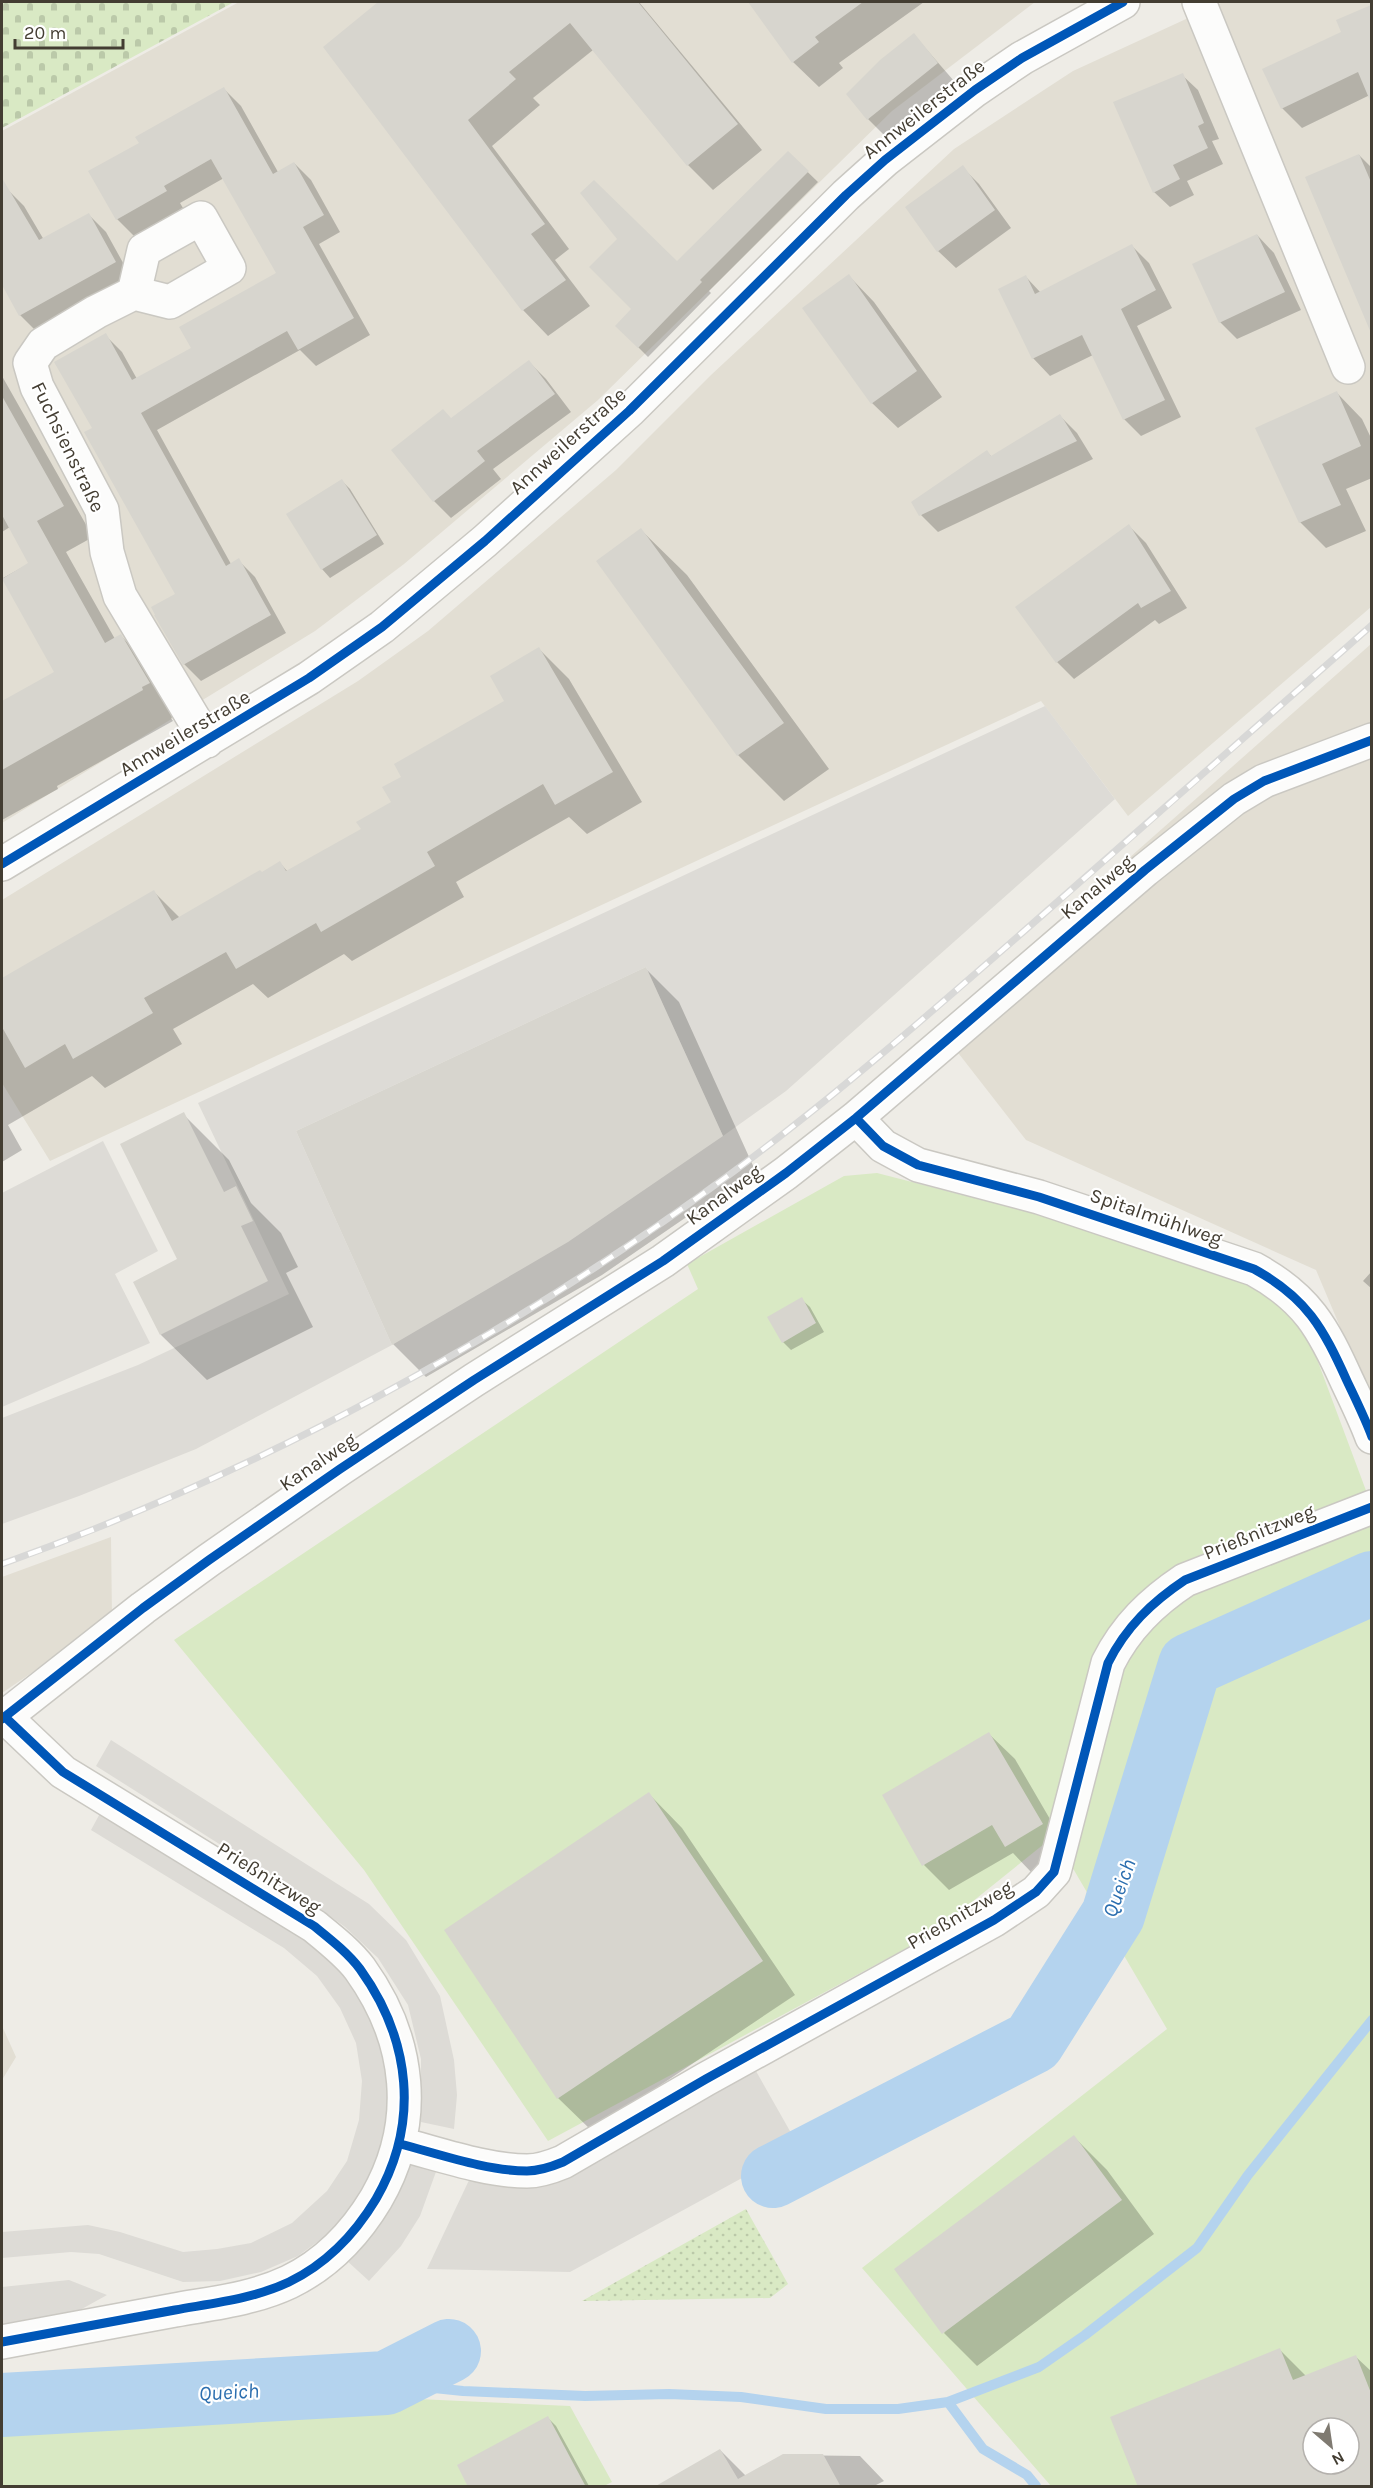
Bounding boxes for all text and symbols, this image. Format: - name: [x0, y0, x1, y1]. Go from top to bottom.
- scale bar: [15, 12, 123, 50]
- text: 20 m: [24, 22, 66, 44]
- street label: Annweilerstraße: [859, 54, 989, 164]
- street label: Fuchsienstraße: [27, 378, 109, 516]
- street label: Annweilerstraße: [505, 383, 631, 499]
- street label: Annweilerstraße: [116, 685, 254, 781]
- street label: Kanalweg: [1056, 850, 1138, 924]
- street label: Kanalweg: [682, 1160, 766, 1230]
- street label: Spitalmühlweg: [1087, 1184, 1225, 1250]
- street label: Kanalweg: [275, 1428, 361, 1496]
- street label: Prießnitzweg: [1200, 1499, 1318, 1565]
- street label: Prießnitzweg: [213, 1837, 325, 1919]
- water label: Queich: [1097, 1856, 1141, 1920]
- street label: Prießnitzweg: [903, 1876, 1017, 1954]
- water label: Queich: [198, 2378, 260, 2406]
- north arrow: [1301, 2416, 1361, 2476]
- text: N: [1328, 2448, 1348, 2470]

